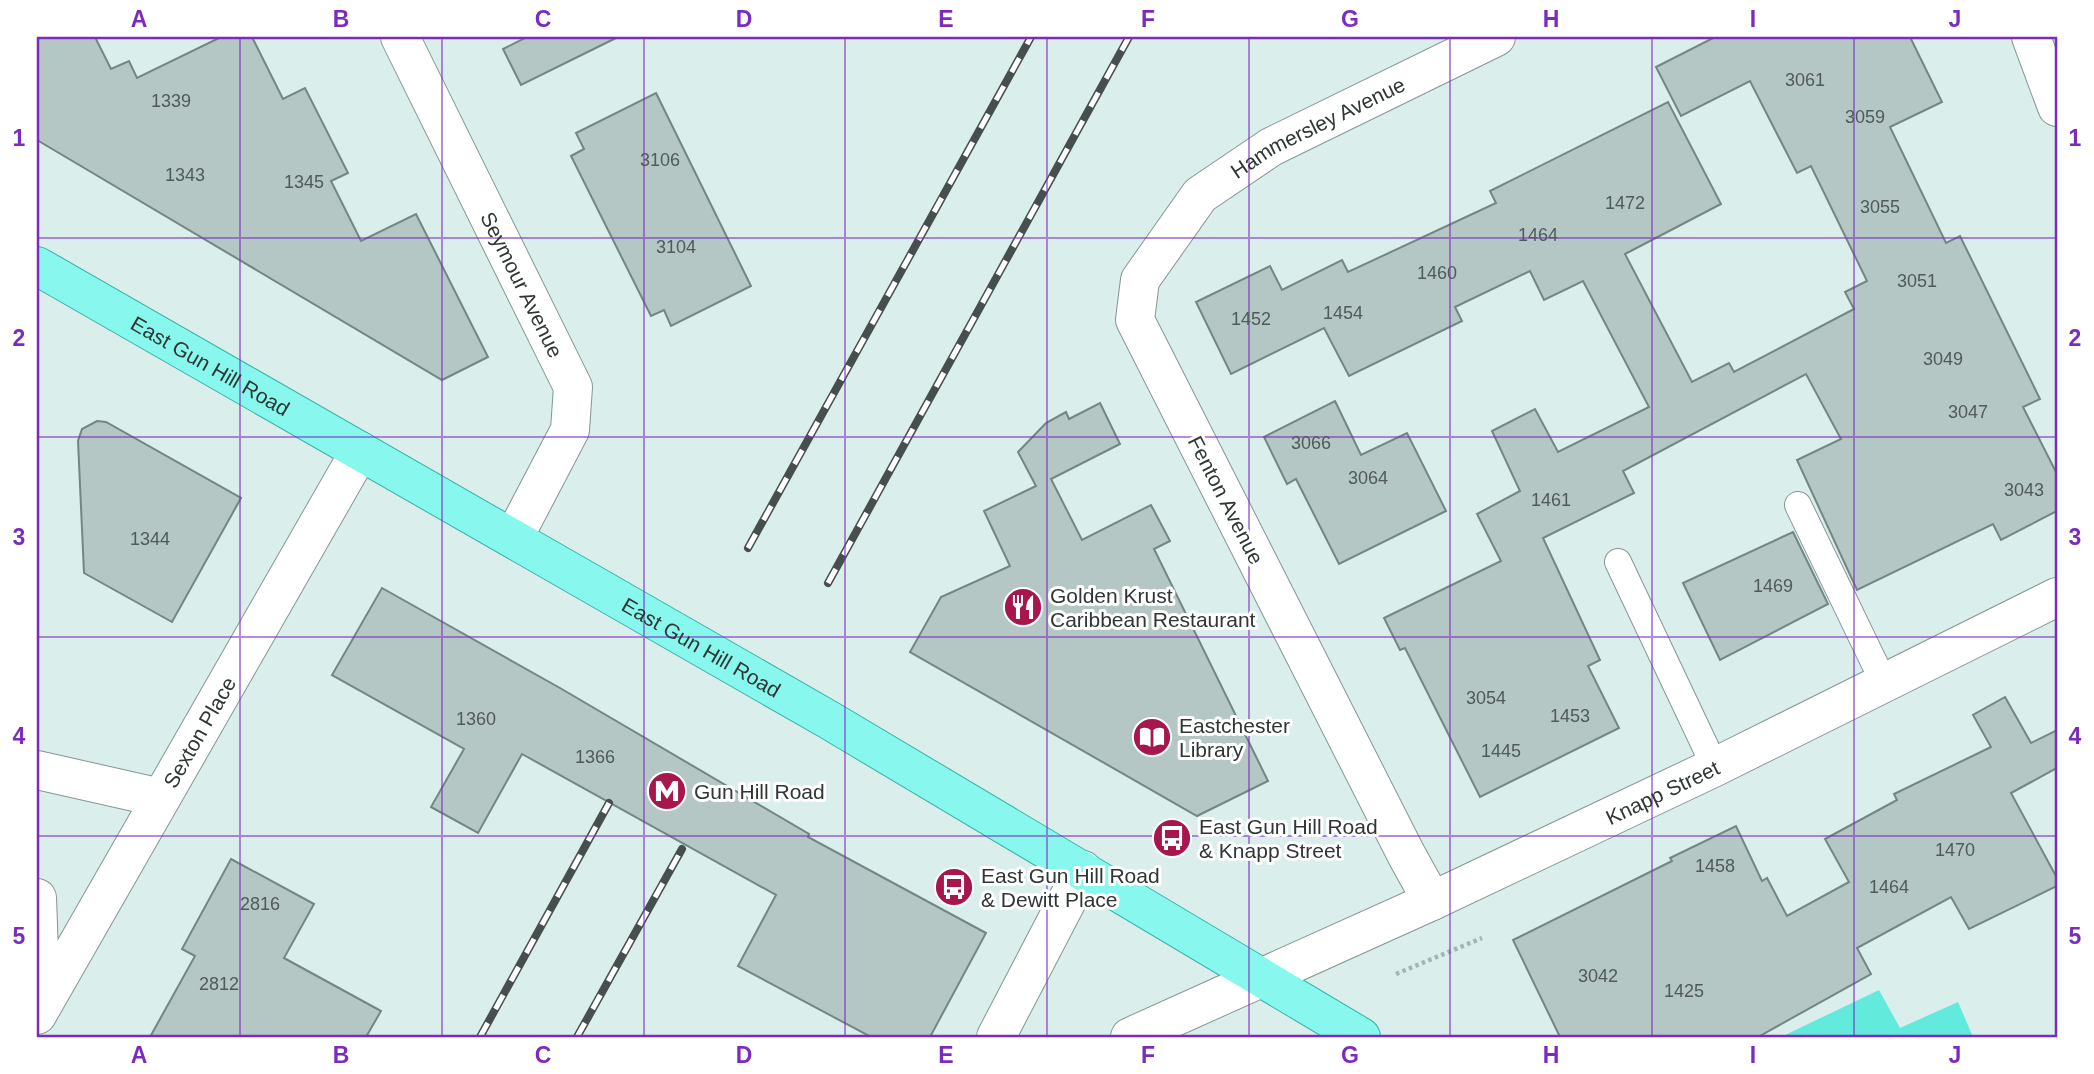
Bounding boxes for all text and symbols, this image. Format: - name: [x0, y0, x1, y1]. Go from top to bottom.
- text: A: [131, 6, 147, 32]
- text: B: [333, 6, 349, 32]
- text: C: [535, 6, 551, 32]
- text: D: [736, 6, 752, 32]
- text: E: [938, 6, 954, 32]
- text: F: [1141, 6, 1155, 32]
- text: G: [1341, 6, 1359, 32]
- text: H: [1543, 6, 1559, 32]
- text: I: [1750, 6, 1756, 32]
- text: J: [1949, 6, 1961, 32]
- house number: 3061: [1785, 70, 1825, 90]
- street label: Hammersley Avenue: [1226, 72, 1408, 182]
- house number: 1339: [151, 91, 191, 111]
- house number: 3059: [1845, 107, 1885, 127]
- text: 1: [13, 125, 26, 151]
- text: 1: [2069, 125, 2082, 151]
- house number: 3106: [640, 150, 680, 170]
- house number: 1343: [165, 165, 205, 185]
- house number: 1345: [284, 172, 324, 192]
- house number: 1472: [1605, 193, 1645, 213]
- house number: 3055: [1860, 197, 1900, 217]
- street label: Seymour Avenue: [477, 208, 568, 361]
- house number: 1464: [1518, 225, 1558, 245]
- house number: 3104: [656, 237, 696, 257]
- house number: 1460: [1417, 263, 1457, 283]
- house number: 3051: [1897, 271, 1937, 291]
- house number: 1454: [1323, 303, 1363, 323]
- house number: 1452: [1231, 309, 1271, 329]
- street label: East Gun Hill Road: [127, 311, 294, 420]
- text: 2: [13, 325, 25, 351]
- text: 2: [2069, 325, 2081, 351]
- house number: 3049: [1923, 349, 1963, 369]
- house number: 3047: [1948, 402, 1988, 422]
- street label: Fenton Avenue: [1184, 432, 1268, 568]
- house number: 3066: [1291, 433, 1331, 453]
- house number: 3064: [1348, 468, 1388, 488]
- house number: 3043: [2004, 480, 2044, 500]
- house number: 1461: [1531, 490, 1571, 510]
- text: 3: [13, 524, 25, 550]
- text: 3: [2069, 524, 2081, 550]
- house number: 1344: [130, 529, 170, 549]
- house number: 1469: [1753, 576, 1793, 596]
- place label: Golden Krust Caribbean Restaurant: [1050, 584, 1256, 631]
- restaurant icon: Golden Krust Caribbean Restaurant: [1002, 586, 1044, 628]
- street label: East Gun Hill Road: [618, 593, 785, 701]
- street label: Sexton Place: [158, 673, 240, 792]
- house number: 3054: [1466, 688, 1506, 708]
- house number: 1453: [1550, 706, 1590, 726]
- house number: 1360: [456, 709, 496, 729]
- place label: Eastchester Library: [1179, 714, 1290, 761]
- library icon: Eastchester Library: [1131, 716, 1173, 758]
- text: 4: [13, 723, 26, 749]
- text: 4: [2069, 723, 2082, 749]
- house number: 1445: [1481, 741, 1521, 761]
- house number: 1366: [575, 747, 615, 767]
- street label: Knapp Street: [1602, 755, 1723, 829]
- metro station icon: Gun Hill Road: [646, 770, 688, 812]
- place label: Gun Hill Road: [694, 780, 825, 803]
- place label: East Gun Hill Road & Knapp Street: [1199, 815, 1378, 862]
- bus stop icon: East Gun Hill Road & Knapp Street: [1151, 817, 1193, 859]
- house number: 1470: [1935, 840, 1975, 860]
- house number: 1458: [1695, 856, 1735, 876]
- place label: East Gun Hill Road & Dewitt Place: [981, 864, 1160, 911]
- bus stop icon: East Gun Hill Road & Dewitt Place: [933, 866, 975, 908]
- house number: 1464: [1869, 877, 1909, 897]
- house number: 2816: [240, 894, 280, 914]
- text: 5: [13, 923, 26, 949]
- text: 5: [2069, 923, 2082, 949]
- house number: 3042: [1578, 966, 1618, 986]
- house number: 2812: [199, 974, 239, 994]
- house number: 1425: [1664, 981, 1704, 1001]
- text: A: [131, 1042, 147, 1068]
- text: B: [333, 1042, 349, 1068]
- text: C: [535, 1042, 551, 1068]
- text: D: [736, 1042, 752, 1068]
- text: E: [938, 1042, 954, 1068]
- text: F: [1141, 1042, 1155, 1068]
- text: G: [1341, 1042, 1359, 1068]
- text: H: [1543, 1042, 1559, 1068]
- text: I: [1750, 1042, 1756, 1068]
- text: J: [1949, 1042, 1961, 1068]

